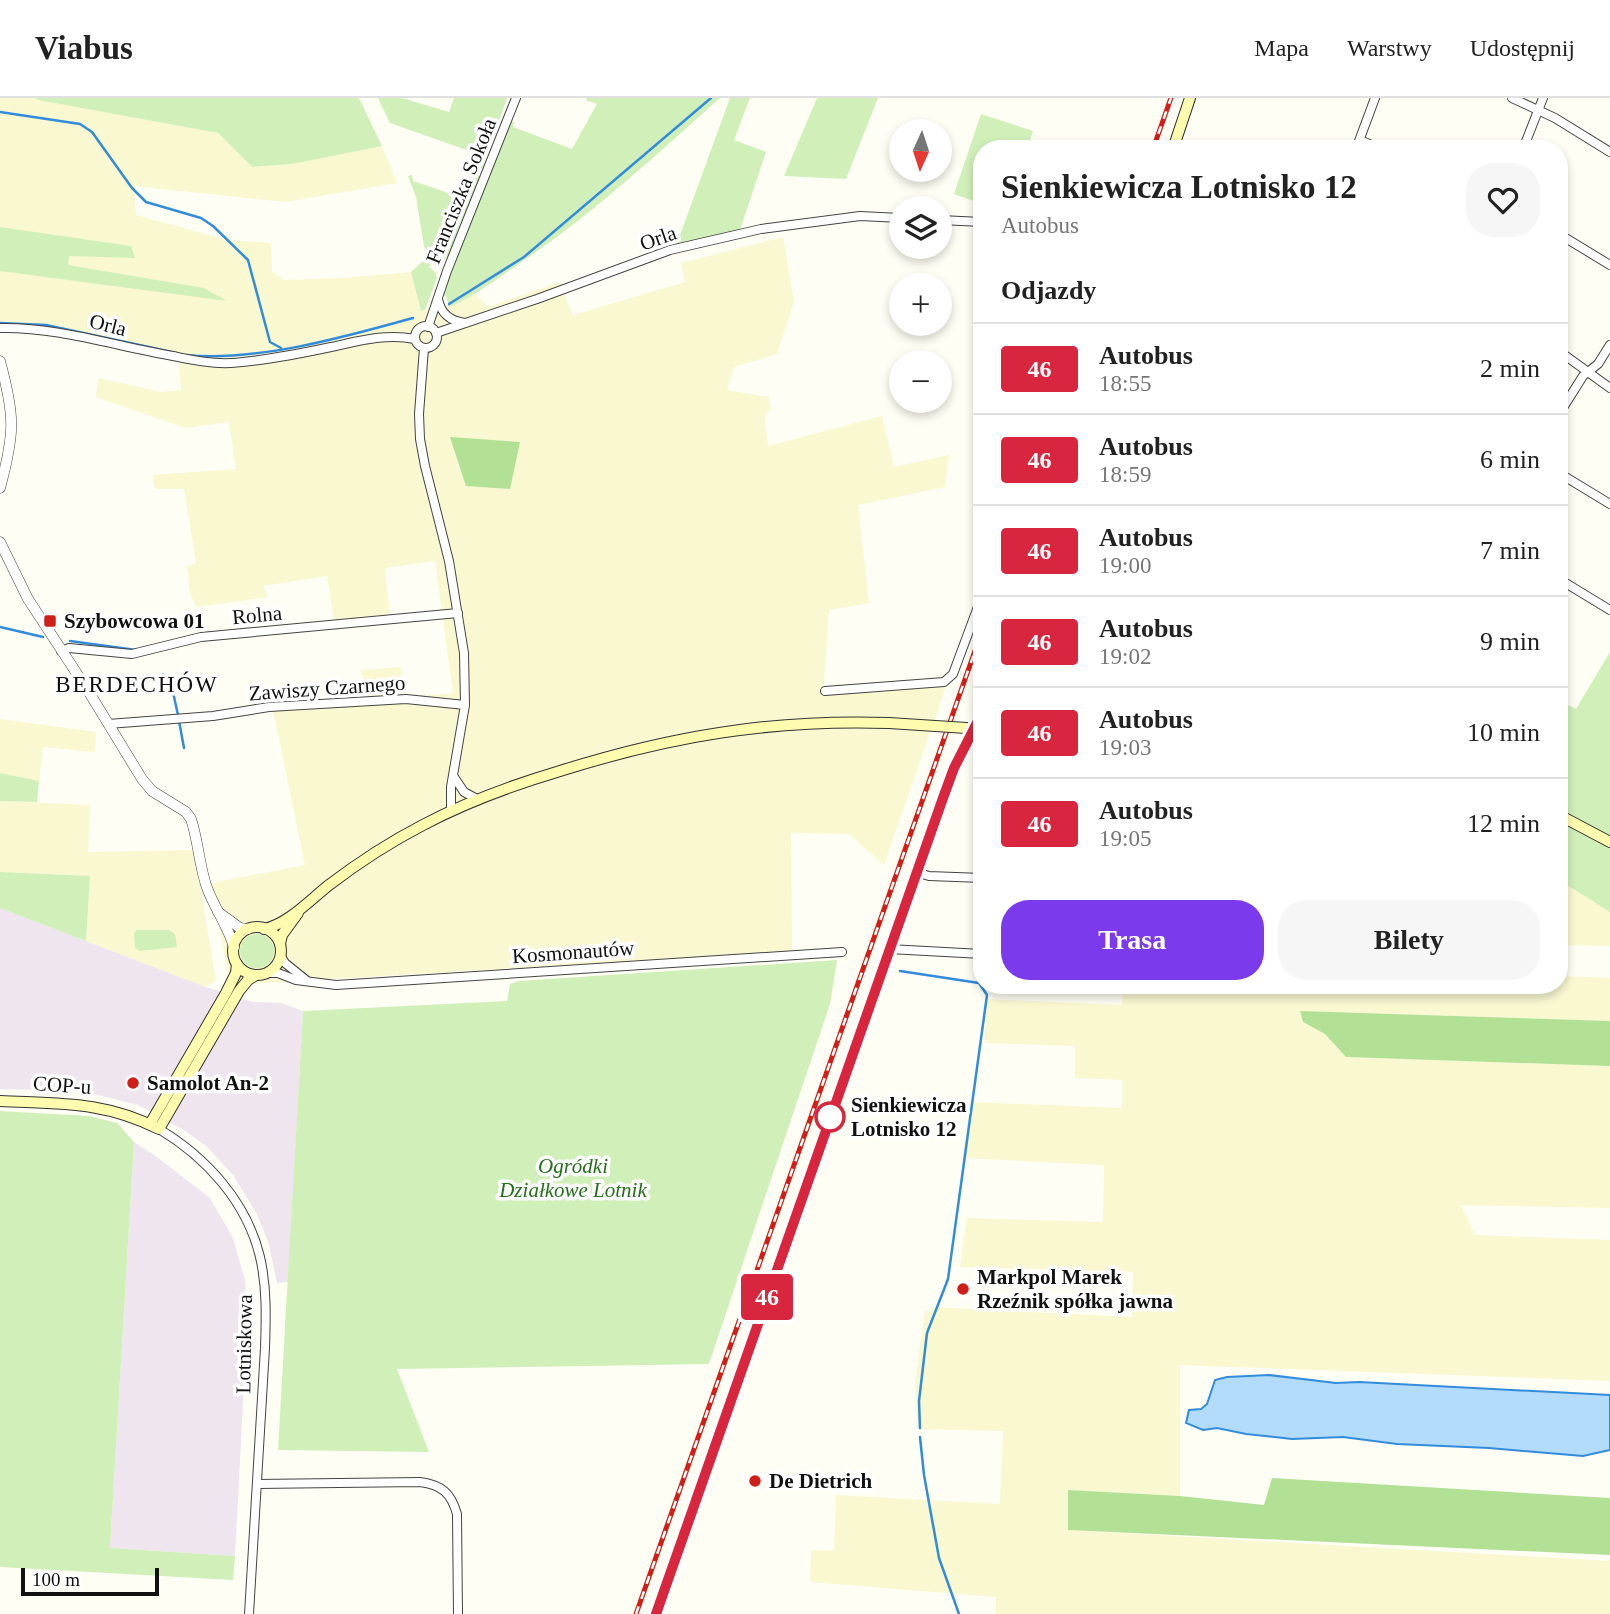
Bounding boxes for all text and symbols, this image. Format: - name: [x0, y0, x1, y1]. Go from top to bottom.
- text: Viabus: [35, 30, 133, 66]
- text: Mapa: [1254, 35, 1309, 61]
- text: Warstwy: [1347, 35, 1432, 61]
- text: Udostępnij: [1470, 35, 1575, 61]
- street label: Franciszka Sokoła: [421, 114, 501, 267]
- north arrow: [889, 119, 952, 182]
- map controls: [889, 119, 952, 413]
- button: heart: [1466, 163, 1540, 237]
- text: Sienkiewicza Lotnisko 12: [1001, 169, 1357, 205]
- button: layers: [889, 196, 952, 259]
- text: Autobus: [1001, 213, 1079, 238]
- street label: Orla: [636, 220, 680, 255]
- button: +: [889, 273, 952, 336]
- text: Odjazdy: [1001, 276, 1096, 305]
- street label: Orla: [87, 309, 130, 341]
- text: Autobus: [1099, 341, 1193, 370]
- button: −: [889, 350, 952, 413]
- text: 2 min: [1480, 354, 1540, 383]
- text: 46: [1028, 356, 1052, 382]
- text: 18:55: [1099, 371, 1151, 396]
- text: Autobus: [1099, 432, 1193, 461]
- text: 6 min: [1480, 445, 1540, 474]
- text: 46: [1028, 447, 1052, 473]
- text: 18:59: [1099, 462, 1151, 487]
- text: Autobus: [1099, 523, 1193, 552]
- text: 7 min: [1480, 536, 1540, 565]
- text: 46: [1028, 538, 1052, 564]
- text: 19:00: [1099, 553, 1151, 578]
- street label: Rolna: [231, 601, 284, 629]
- place label: Szybowcowa 01: [64, 609, 205, 633]
- marker: Szybowcowa 01: [42, 613, 58, 629]
- text: Autobus: [1099, 614, 1193, 643]
- text: 9 min: [1480, 627, 1540, 656]
- text: 46: [1028, 629, 1052, 655]
- text: 19:02: [1099, 644, 1151, 669]
- district label: BERDECHÓW: [55, 671, 219, 697]
- street label: Zawiszy Czarnego: [248, 671, 406, 705]
- text: Autobus: [1099, 705, 1193, 734]
- text: 10 min: [1467, 718, 1540, 747]
- text: 46: [1028, 720, 1052, 746]
- text: 19:03: [1099, 735, 1151, 760]
- text: Autobus: [1099, 796, 1193, 825]
- text: 12 min: [1467, 809, 1540, 838]
- text: 46: [1028, 811, 1052, 837]
- text: 19:05: [1099, 826, 1151, 851]
- button: Trasa: [1001, 900, 1264, 980]
- button: Bilety: [1278, 900, 1540, 980]
- street label: Kosmonautów: [511, 936, 636, 968]
- street label: COP-u: [32, 1071, 92, 1099]
- place label: Samolot An-2: [147, 1071, 269, 1095]
- marker: Samolot An-2: [125, 1075, 141, 1091]
- place label: Sienkiewicza Lotnisko 12: [851, 1093, 967, 1141]
- marker: Sienkiewicza Lotnisko 12: [815, 1102, 845, 1132]
- park label: Ogródki Działkowe Lotnik: [498, 1154, 647, 1202]
- place label: Markpol Marek Rzeźnik spółka jawna: [977, 1265, 1174, 1313]
- line badge: 46: [736, 1274, 798, 1320]
- marker: Markpol Marek Rzeźnik spółka jawna: [955, 1281, 971, 1297]
- text: 46: [755, 1284, 779, 1310]
- street label: Lotniskowa: [231, 1294, 257, 1394]
- place label: De Dietrich: [769, 1469, 873, 1493]
- marker: De Dietrich: [747, 1473, 763, 1489]
- scale bar: [21, 1565, 159, 1597]
- text: 100 m: [32, 1569, 80, 1590]

